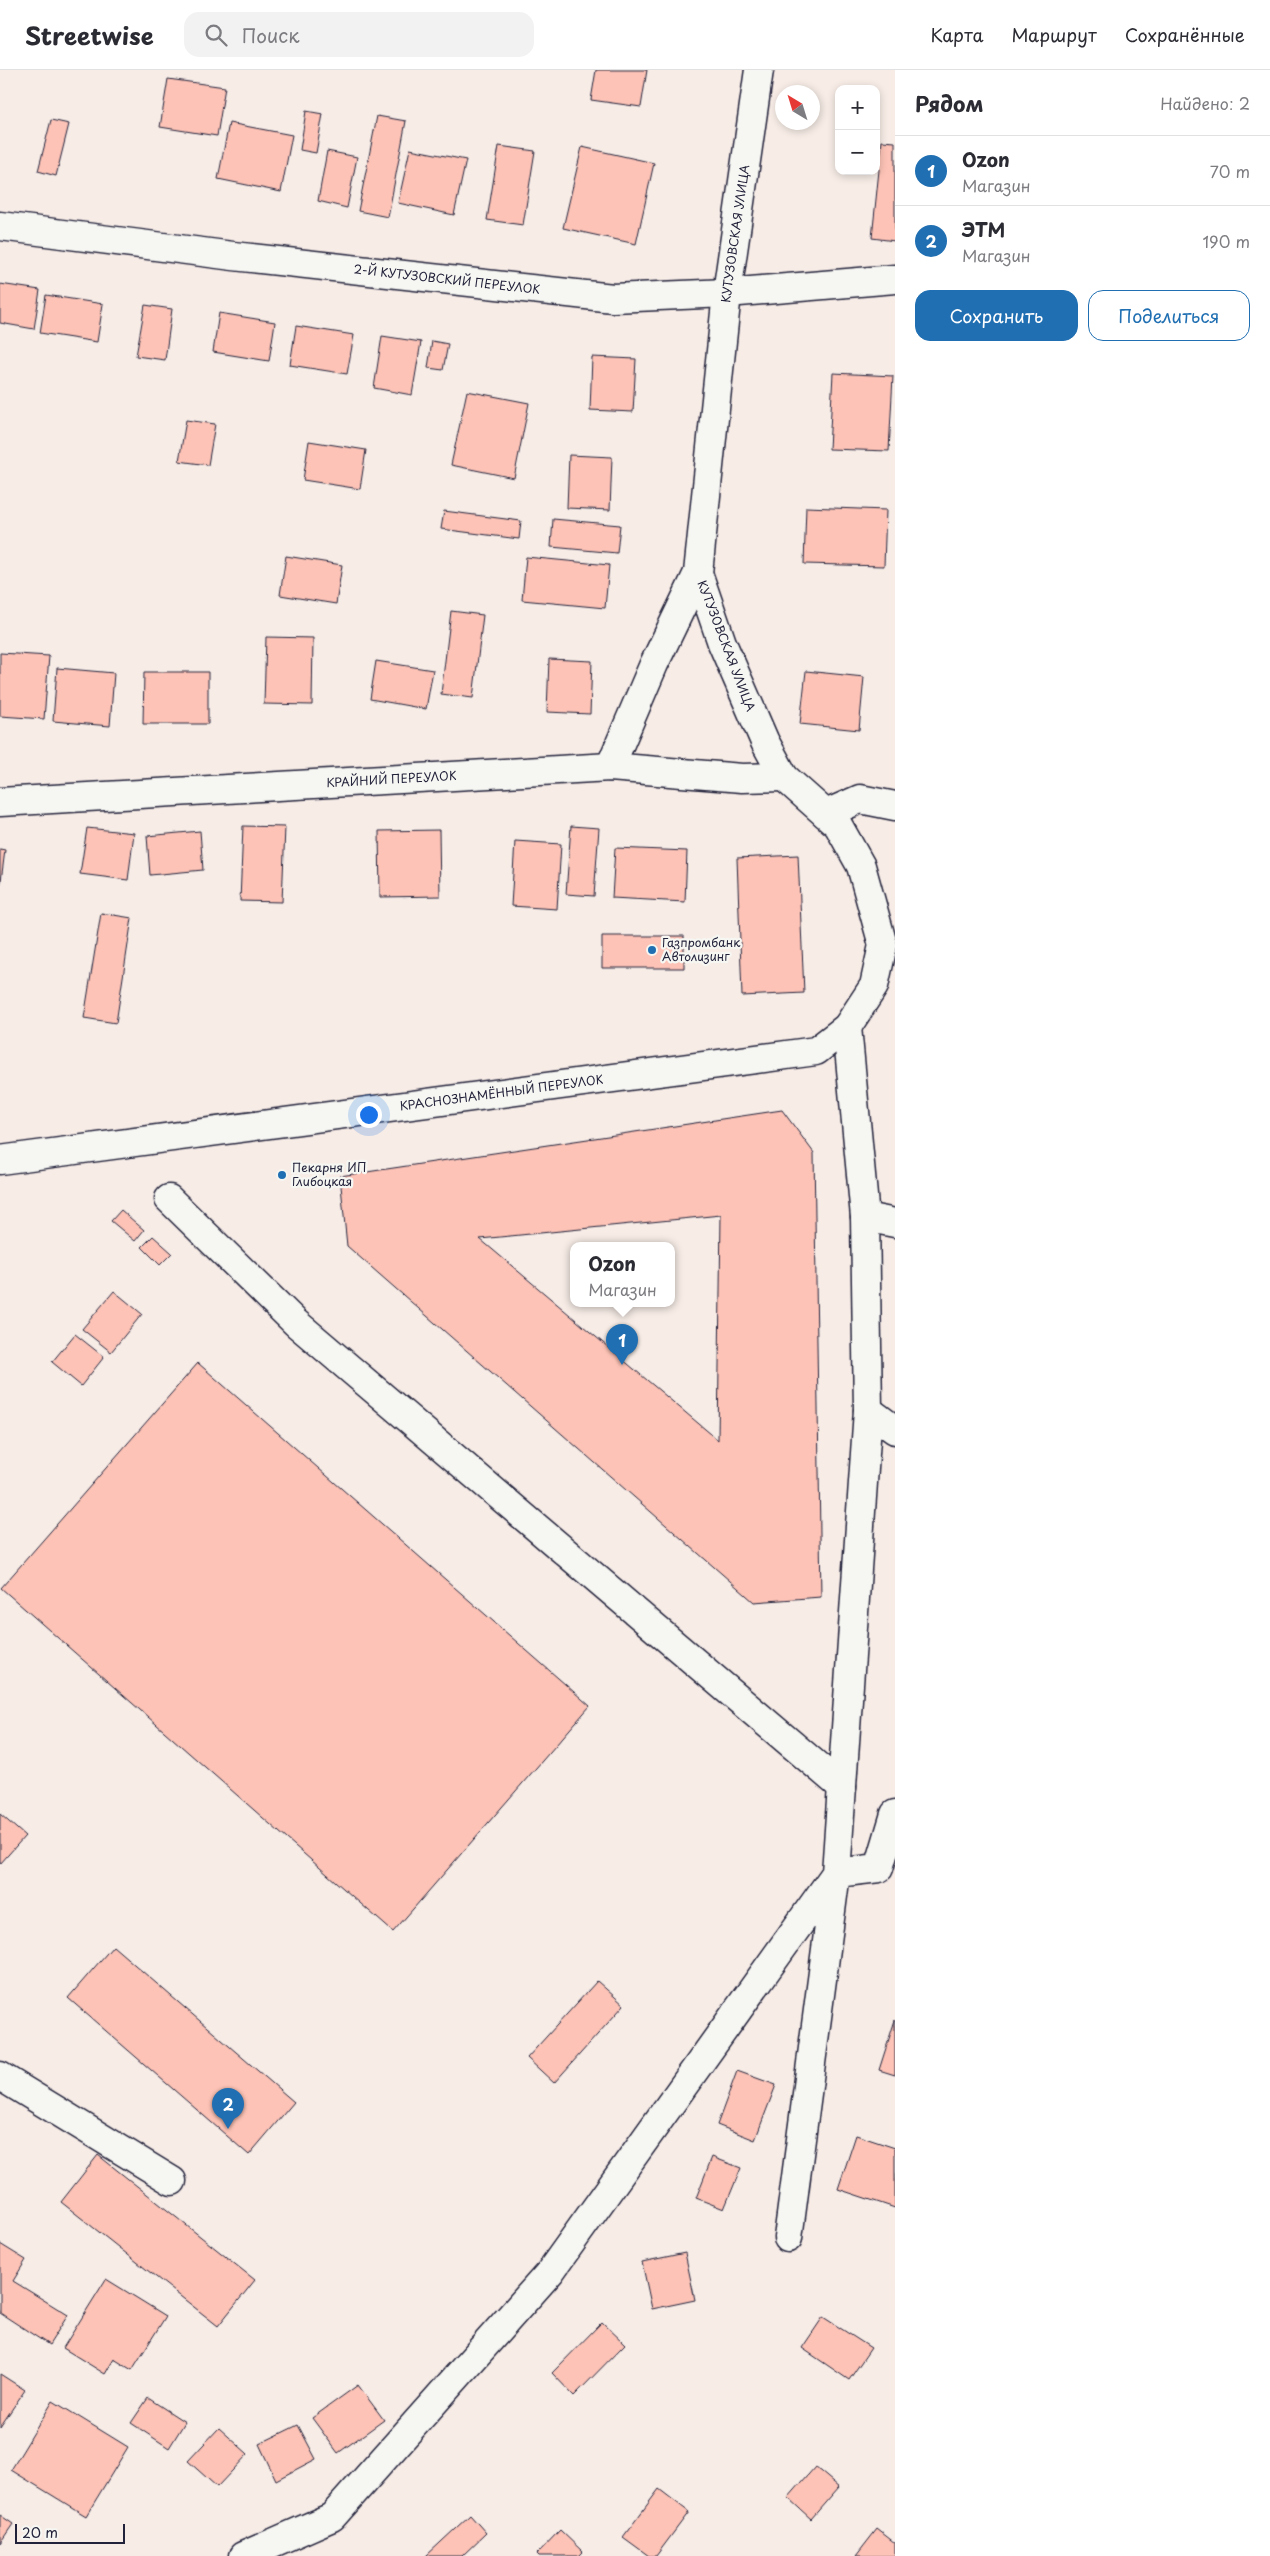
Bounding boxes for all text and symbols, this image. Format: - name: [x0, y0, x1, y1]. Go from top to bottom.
- search box: [184, 12, 534, 57]
- text: Streetwise: [25, 17, 154, 53]
- icon: search: [202, 21, 230, 49]
- text: Поиск: [242, 21, 299, 49]
- text: Карта: [931, 21, 983, 48]
- text: Маршрут: [1011, 21, 1097, 48]
- text: Сохранённые: [1125, 21, 1245, 48]
- north arrow: [775, 85, 820, 130]
- map controls: [835, 85, 880, 175]
- button: +: [835, 85, 880, 130]
- text: Рядом: [915, 87, 983, 119]
- text: Найдено: 2: [1160, 91, 1250, 115]
- button: −: [835, 130, 880, 175]
- text: Ozon: [962, 145, 1010, 173]
- text: 1: [927, 159, 935, 183]
- text: 70 m: [1210, 159, 1250, 183]
- street label: КУТУЗОВСКАЯ УЛИЦА: [716, 163, 753, 303]
- text: Магазин: [962, 173, 1031, 197]
- text: ЭТМ: [962, 215, 1005, 243]
- text: 2: [925, 229, 937, 253]
- text: 190 m: [1202, 229, 1250, 253]
- text: Магазин: [962, 243, 1031, 267]
- street label: 2-Й КУТУЗОВСКИЙ ПЕРЕУЛОК: [353, 259, 541, 298]
- button: Сохранить: [915, 290, 1078, 341]
- button: Поделиться: [1088, 290, 1250, 341]
- street label: КУТУЗОВСКАЯ УЛИЦА: [694, 578, 760, 714]
- street label: КРАЙНИЙ ПЕРЕУЛОК: [326, 766, 457, 791]
- place label: Газпромбанк Автолизинг: [662, 933, 741, 965]
- marker: Газпромбанк Автолизинг: [646, 944, 658, 956]
- street label: КРАСНОЗНАМЁННЫЙ ПЕРЕУЛОК: [399, 1069, 605, 1115]
- your location: [356, 1102, 382, 1128]
- place label: Пекарня ИП Глибоцкая: [292, 1158, 366, 1190]
- marker: Пекарня ИП Глибоцкая: [276, 1169, 288, 1181]
- popup: [570, 1242, 675, 1307]
- text: Ozon: [588, 1249, 636, 1277]
- text: Магазин: [588, 1277, 657, 1301]
- pin: 1: [606, 1324, 638, 1365]
- pin: 2: [212, 2088, 244, 2129]
- scale bar: [15, 2521, 125, 2544]
- text: 20 m: [22, 2522, 58, 2543]

